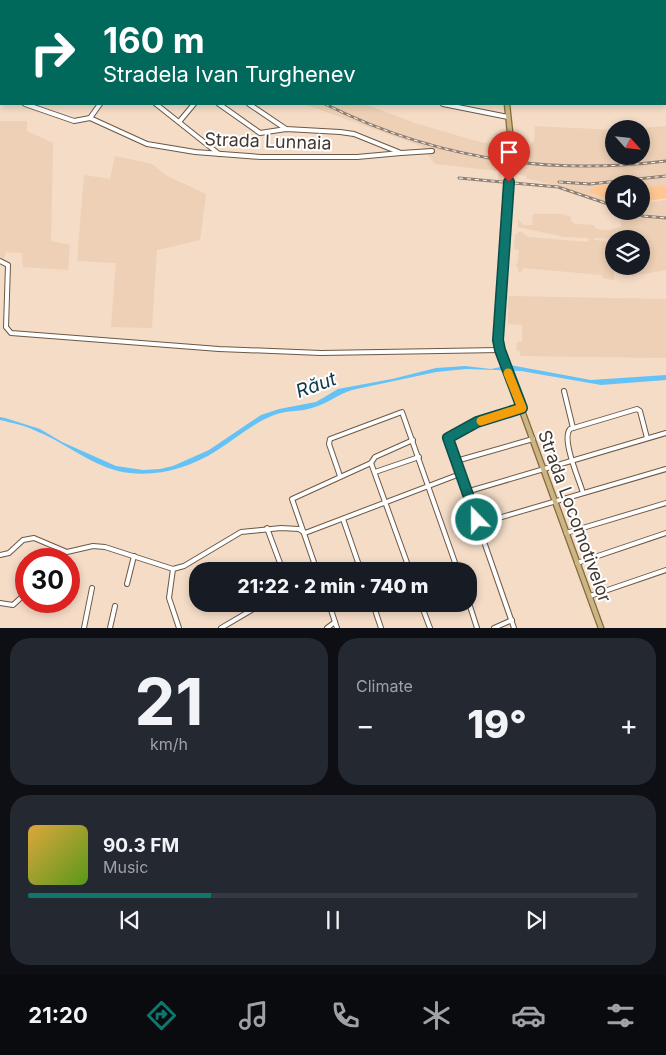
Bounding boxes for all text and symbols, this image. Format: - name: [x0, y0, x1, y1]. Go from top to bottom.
- text: 160 m: [103, 19, 205, 61]
- icon: right: [20, 20, 85, 85]
- text: Stradela Ivan Turghenev: [103, 61, 356, 87]
- north arrow: [605, 120, 650, 165]
- map controls: [605, 120, 650, 275]
- street label: Strada Lunnaia: [204, 128, 332, 154]
- pin: [488, 131, 530, 182]
- icon: arrive: [495, 138, 523, 166]
- button: sound: [605, 175, 650, 220]
- button: layers: [605, 230, 650, 275]
- water label: Răut: [293, 367, 340, 403]
- street label: Strada Locomotivelor: [534, 427, 616, 605]
- position arrow: [450, 493, 502, 545]
- speed limit sign: 30: [15, 548, 80, 613]
- text: 21:22 · 2 min · 740 m: [238, 575, 428, 598]
- text: 21: [135, 662, 203, 741]
- text: Climate: [356, 676, 413, 696]
- text: 19°: [467, 701, 527, 747]
- text: −: [356, 708, 375, 742]
- text: +: [619, 708, 638, 742]
- text: km/h: [150, 734, 188, 754]
- text: 90.3 FM: [103, 834, 179, 857]
- text: Music: [103, 857, 148, 877]
- icon: previous: [116, 906, 144, 934]
- icon: pause: [319, 906, 347, 934]
- icon: next: [522, 906, 550, 934]
- icon: directions: [144, 998, 179, 1033]
- icon: music: [236, 998, 271, 1033]
- icon: phone: [328, 998, 363, 1033]
- icon: climate: [419, 998, 454, 1033]
- icon: car: [511, 998, 546, 1033]
- icon: filters: [603, 998, 638, 1033]
- text: 21:20: [28, 1002, 88, 1028]

